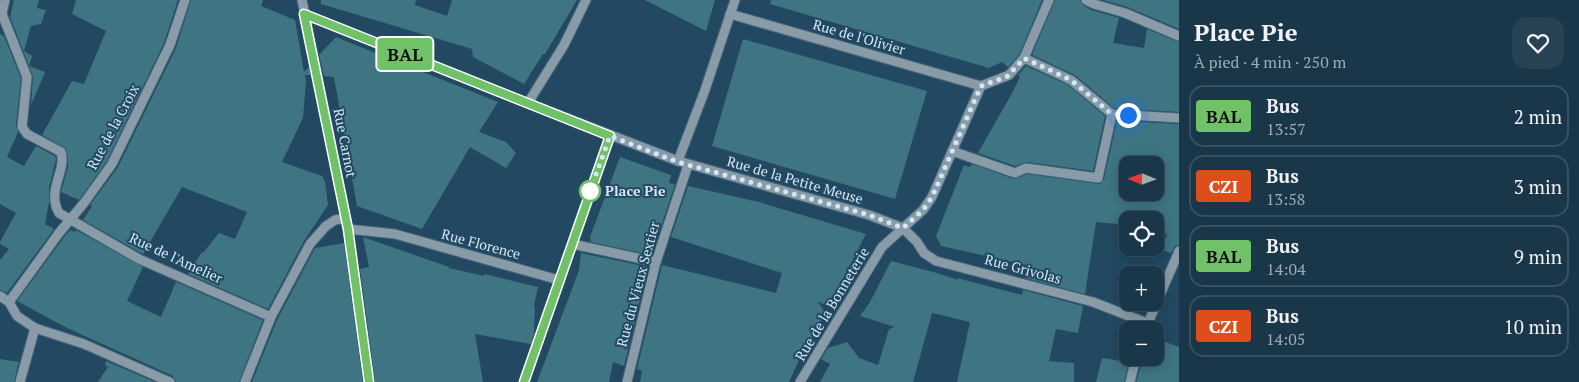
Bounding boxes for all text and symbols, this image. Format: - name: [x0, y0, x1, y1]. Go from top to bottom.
- street label: Rue de l'Olivier: [811, 14, 908, 59]
- text: Place Pie: [1194, 16, 1298, 48]
- button: heart: [1512, 17, 1564, 69]
- line badge: BAL: [376, 38, 434, 70]
- text: BAL: [387, 42, 423, 66]
- text: À pied · 4 min · 250 m: [1194, 51, 1346, 73]
- street label: Rue de la Croix: [82, 80, 143, 173]
- text: Bus: [1266, 93, 1299, 118]
- your location: [1116, 103, 1141, 128]
- text: BAL: [1206, 104, 1241, 128]
- text: 2 min: [1514, 104, 1562, 129]
- street label: Rue Carnot: [329, 107, 362, 180]
- text: 13:57: [1266, 118, 1306, 140]
- street label: Rue de la Petite Meuse: [725, 151, 865, 208]
- north arrow: [1119, 156, 1164, 201]
- map controls: [1119, 156, 1164, 366]
- text: Bus: [1266, 163, 1299, 188]
- text: CZI: [1209, 174, 1238, 198]
- text: 3 min: [1514, 174, 1562, 199]
- marker: Place Pie: [579, 180, 601, 202]
- place label: Place Pie: [605, 181, 666, 200]
- text: 13:58: [1266, 188, 1305, 210]
- button: locate: [1119, 211, 1164, 256]
- street label: Rue du Vieux Sextier: [612, 218, 664, 349]
- street label: Rue Florence: [440, 224, 523, 263]
- street label: Rue de l'Amelier: [127, 228, 226, 288]
- text: Bus: [1266, 233, 1299, 258]
- street label: Rue de la Bonneterie: [790, 243, 873, 364]
- text: BAL: [1206, 244, 1241, 268]
- text: 9 min: [1514, 244, 1562, 269]
- street label: Rue Grivolas: [983, 249, 1064, 288]
- text: 14:04: [1266, 258, 1306, 280]
- button: +: [1119, 266, 1164, 311]
- text: Bus: [1266, 303, 1299, 328]
- text: CZI: [1209, 314, 1238, 338]
- text: 10 min: [1504, 314, 1562, 339]
- button: −: [1119, 321, 1164, 366]
- text: 14:05: [1266, 328, 1305, 350]

